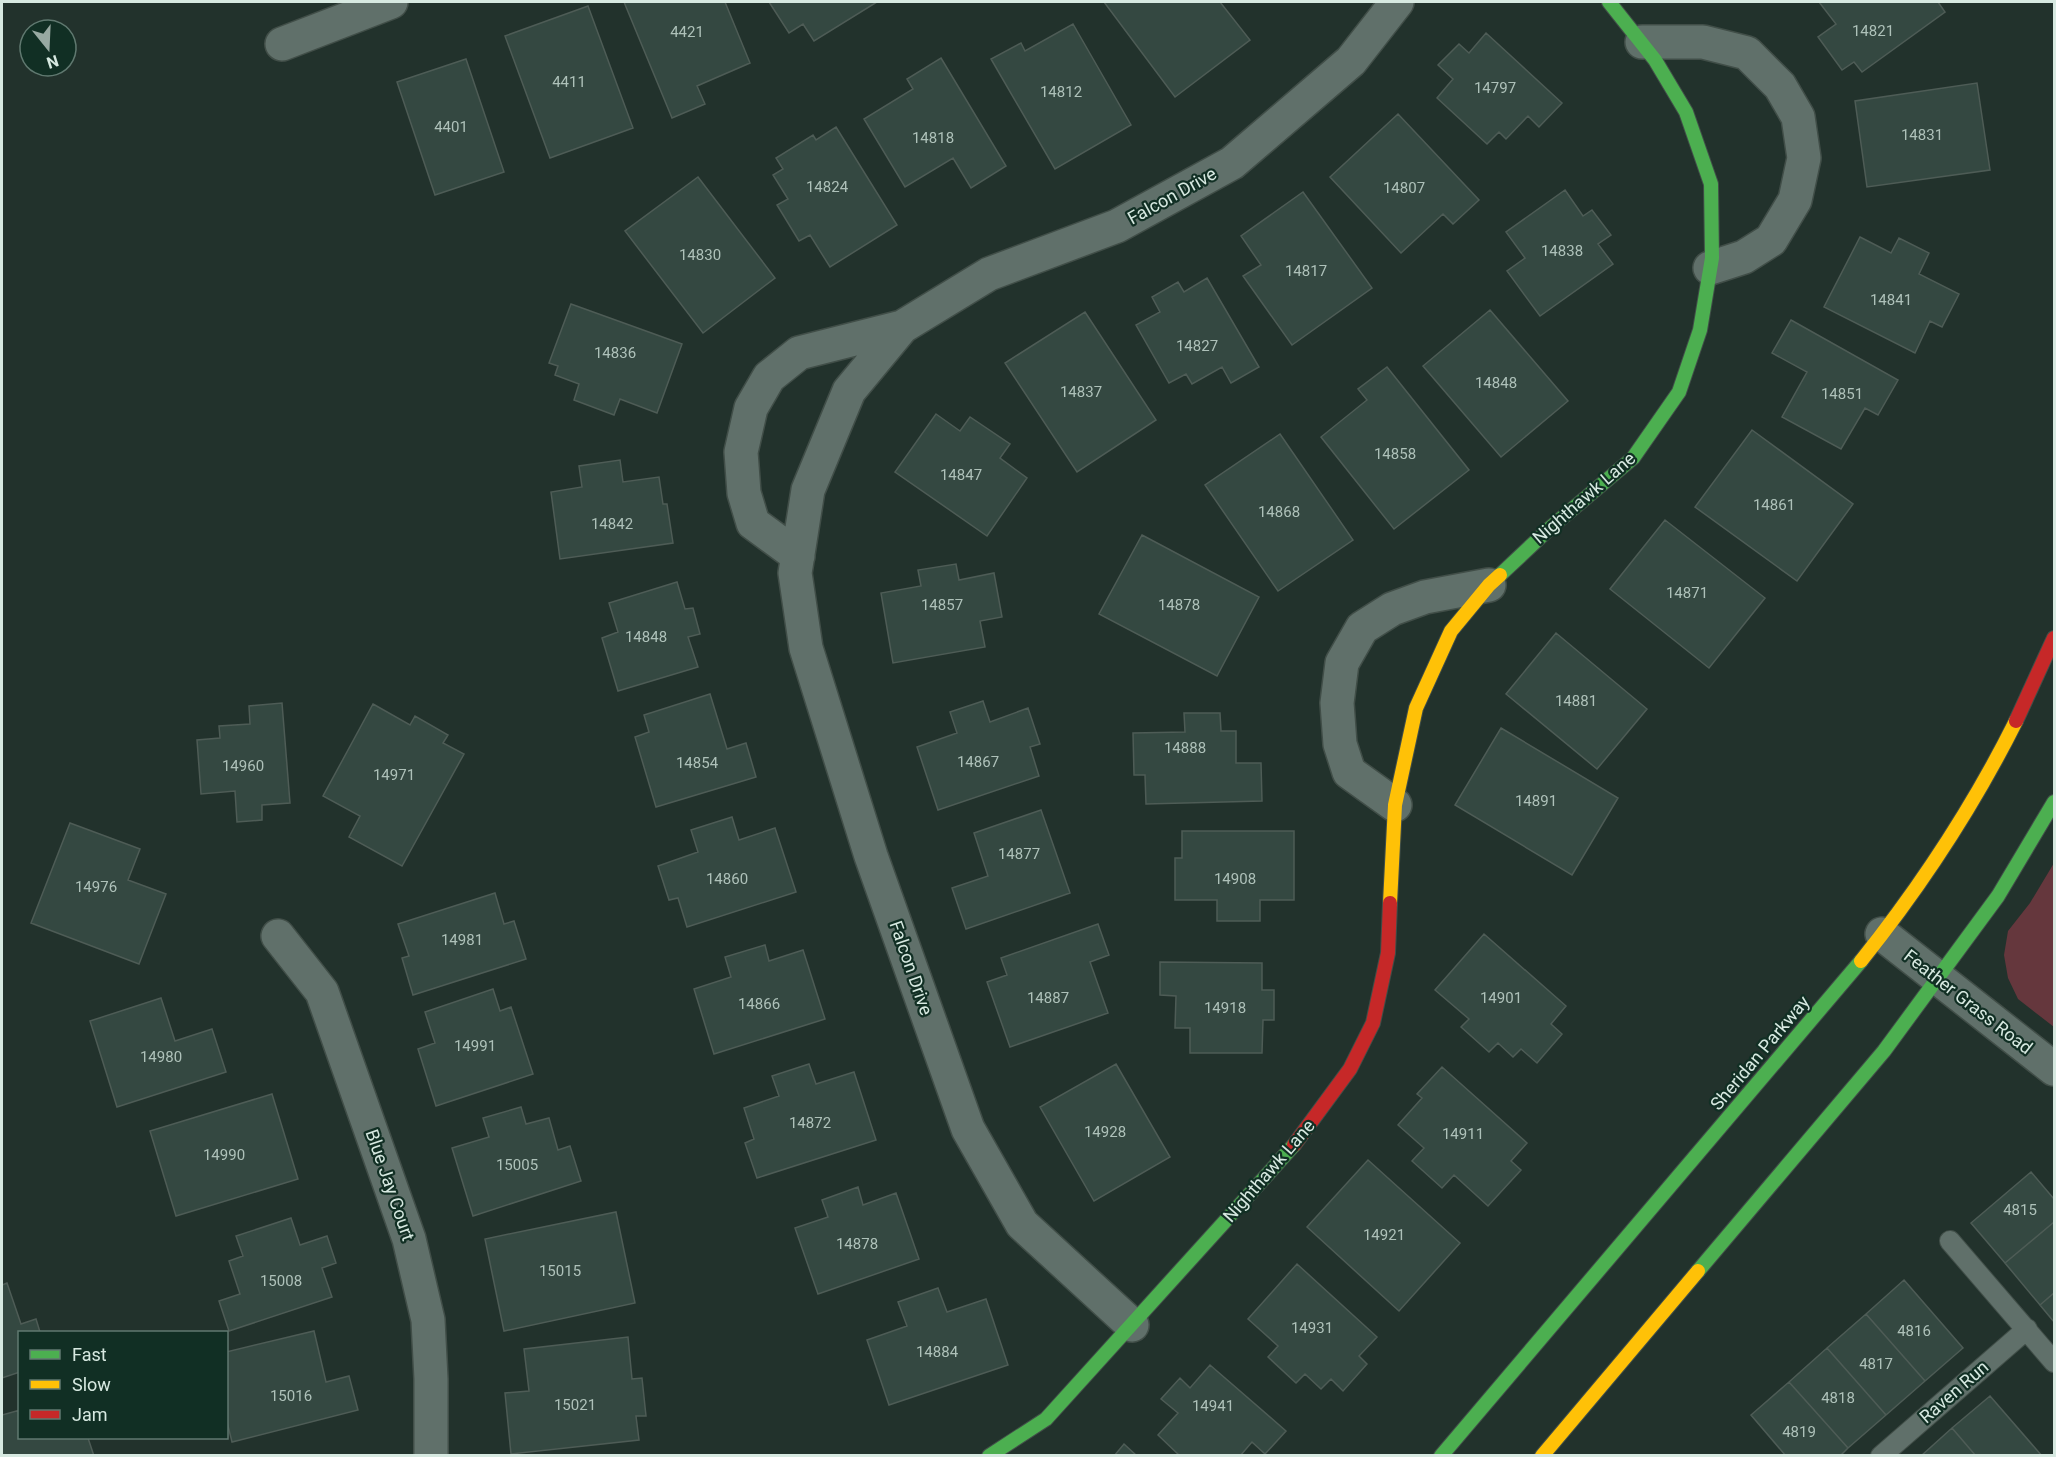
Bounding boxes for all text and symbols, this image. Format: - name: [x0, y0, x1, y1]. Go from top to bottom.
- north arrow: [18, 18, 78, 78]
- house number: 14821: [1852, 22, 1894, 40]
- house number: 4421: [670, 23, 704, 41]
- text: N: [44, 51, 61, 73]
- house number: 4411: [552, 73, 586, 91]
- house number: 14797: [1474, 79, 1516, 97]
- house number: 14812: [1040, 83, 1082, 101]
- house number: 4401: [434, 118, 468, 136]
- house number: 14831: [1901, 126, 1943, 144]
- house number: 14818: [912, 129, 954, 147]
- street label: Falcon Drive: [1124, 163, 1220, 229]
- house number: 14824: [806, 178, 849, 196]
- house number: 14807: [1383, 179, 1425, 197]
- house number: 14838: [1541, 242, 1583, 260]
- house number: 14830: [679, 246, 721, 264]
- house number: 14817: [1285, 262, 1327, 280]
- house number: 14841: [1870, 291, 1912, 309]
- house number: 14827: [1176, 337, 1218, 355]
- house number: 14836: [594, 344, 636, 362]
- house number: 14848: [1475, 374, 1517, 392]
- house number: 14837: [1060, 383, 1102, 401]
- house number: 14851: [1821, 385, 1863, 403]
- house number: 14858: [1374, 445, 1416, 463]
- street label: Nighthawk Lane: [1528, 447, 1639, 548]
- house number: 14847: [940, 466, 982, 484]
- house number: 14861: [1753, 496, 1795, 514]
- house number: 14868: [1258, 503, 1300, 521]
- house number: 14842: [591, 515, 633, 533]
- house number: 14871: [1666, 584, 1708, 602]
- house number: 14857: [921, 596, 963, 614]
- house number: 14878: [1158, 596, 1200, 614]
- house number: 14848: [625, 628, 667, 646]
- house number: 14881: [1555, 692, 1597, 710]
- house number: 14888: [1164, 739, 1206, 757]
- house number: 14867: [957, 753, 999, 771]
- house number: 14854: [676, 754, 719, 772]
- house number: 14960: [222, 757, 264, 775]
- house number: 14971: [373, 766, 415, 784]
- house number: 14891: [1515, 792, 1557, 810]
- house number: 14877: [998, 845, 1040, 863]
- house number: 14860: [706, 870, 748, 888]
- house number: 14908: [1214, 870, 1256, 888]
- house number: 14976: [75, 878, 117, 896]
- street label: Falcon Drive: [886, 918, 937, 1018]
- house number: 14981: [441, 931, 483, 949]
- street label: Feather Grass Road: [1900, 945, 2037, 1058]
- house number: 14887: [1027, 989, 1069, 1007]
- house number: 14901: [1480, 989, 1522, 1007]
- street label: Sheridan Parkway: [1706, 991, 1814, 1114]
- house number: 14866: [738, 995, 780, 1013]
- house number: 14918: [1204, 999, 1246, 1017]
- house number: 14991: [454, 1037, 496, 1055]
- house number: 14980: [140, 1048, 182, 1066]
- house number: 14872: [789, 1114, 831, 1132]
- street label: Nighthawk Lane: [1218, 1115, 1319, 1226]
- house number: 14928: [1084, 1123, 1126, 1141]
- house number: 14911: [1442, 1125, 1484, 1143]
- street label: Blue Jay Court: [362, 1126, 419, 1243]
- house number: 14990: [203, 1146, 245, 1164]
- house number: 15005: [496, 1156, 538, 1174]
- house number: 4815: [2003, 1201, 2037, 1219]
- house number: 14921: [1363, 1226, 1405, 1244]
- house number: 14878: [836, 1235, 878, 1253]
- house number: 15015: [539, 1262, 581, 1280]
- house number: 15008: [260, 1272, 302, 1290]
- house number: 14931: [1291, 1319, 1333, 1337]
- house number: 4816: [1897, 1322, 1931, 1340]
- legend: [18, 1331, 228, 1439]
- house number: 14884: [916, 1343, 959, 1361]
- text: Fast: [72, 1344, 107, 1365]
- house number: 4817: [1859, 1355, 1893, 1373]
- street label: Raven Run: [1915, 1356, 1992, 1427]
- text: Slow: [72, 1374, 111, 1395]
- house number: 15016: [270, 1387, 312, 1405]
- house number: 4818: [1821, 1389, 1855, 1407]
- house number: 15021: [554, 1396, 596, 1414]
- house number: 14941: [1192, 1397, 1234, 1415]
- text: Jam: [72, 1404, 108, 1425]
- house number: 4819: [1782, 1423, 1816, 1441]

